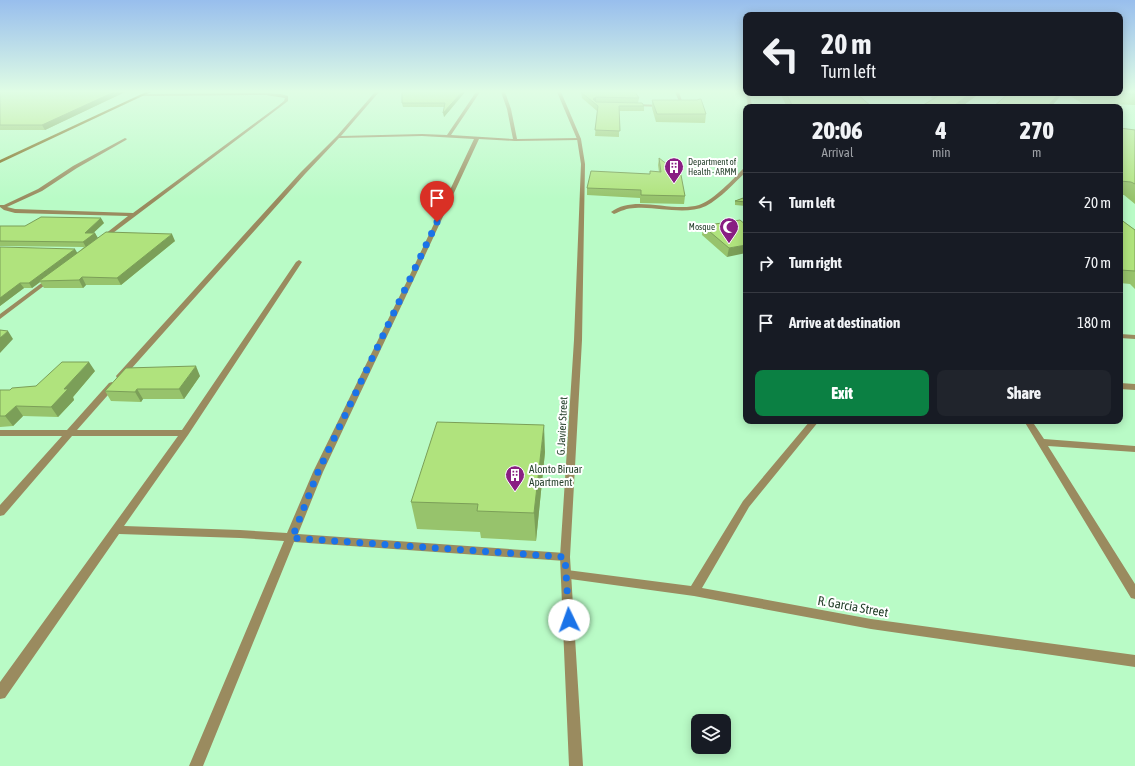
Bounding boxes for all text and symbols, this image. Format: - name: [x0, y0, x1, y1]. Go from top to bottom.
- icon: left: [755, 28, 807, 80]
- text: 20 m: [821, 28, 871, 60]
- text: Turn left: [821, 61, 876, 82]
- text: 20:06: [812, 117, 863, 144]
- text: 4: [936, 117, 947, 144]
- text: 270: [1020, 117, 1054, 144]
- text: Arrival: [822, 145, 853, 160]
- text: min: [932, 145, 951, 160]
- text: m: [1032, 145, 1041, 160]
- building icon: Department of Health - ARMM: [663, 156, 685, 184]
- place label: Department of Health - ARMM: [688, 157, 737, 177]
- pin: [420, 181, 454, 222]
- icon: arrive: [426, 187, 448, 209]
- icon: left: [755, 192, 777, 214]
- text: Turn left: [789, 194, 835, 211]
- text: 20 m: [1084, 194, 1111, 211]
- mosque icon: Mosque: [718, 216, 740, 244]
- place label: Mosque: [689, 222, 715, 232]
- icon: right: [755, 252, 777, 274]
- text: Turn right: [789, 254, 842, 271]
- text: 70 m: [1084, 254, 1111, 271]
- icon: arrive: [755, 312, 777, 334]
- text: Arrive at destination: [789, 314, 900, 331]
- text: 180 m: [1077, 314, 1111, 331]
- button: Exit: [755, 370, 929, 416]
- button: Share: [937, 370, 1111, 416]
- street label: G. Javier Street: [554, 396, 570, 456]
- place label: Alonto Biruar Apartment: [529, 463, 583, 488]
- building icon: Alonto Biruar Apartment: [504, 464, 526, 492]
- street label: R. Garcia Street: [816, 593, 890, 620]
- position arrow: [548, 599, 590, 641]
- map controls: [691, 714, 731, 754]
- button: layers: [691, 714, 731, 754]

